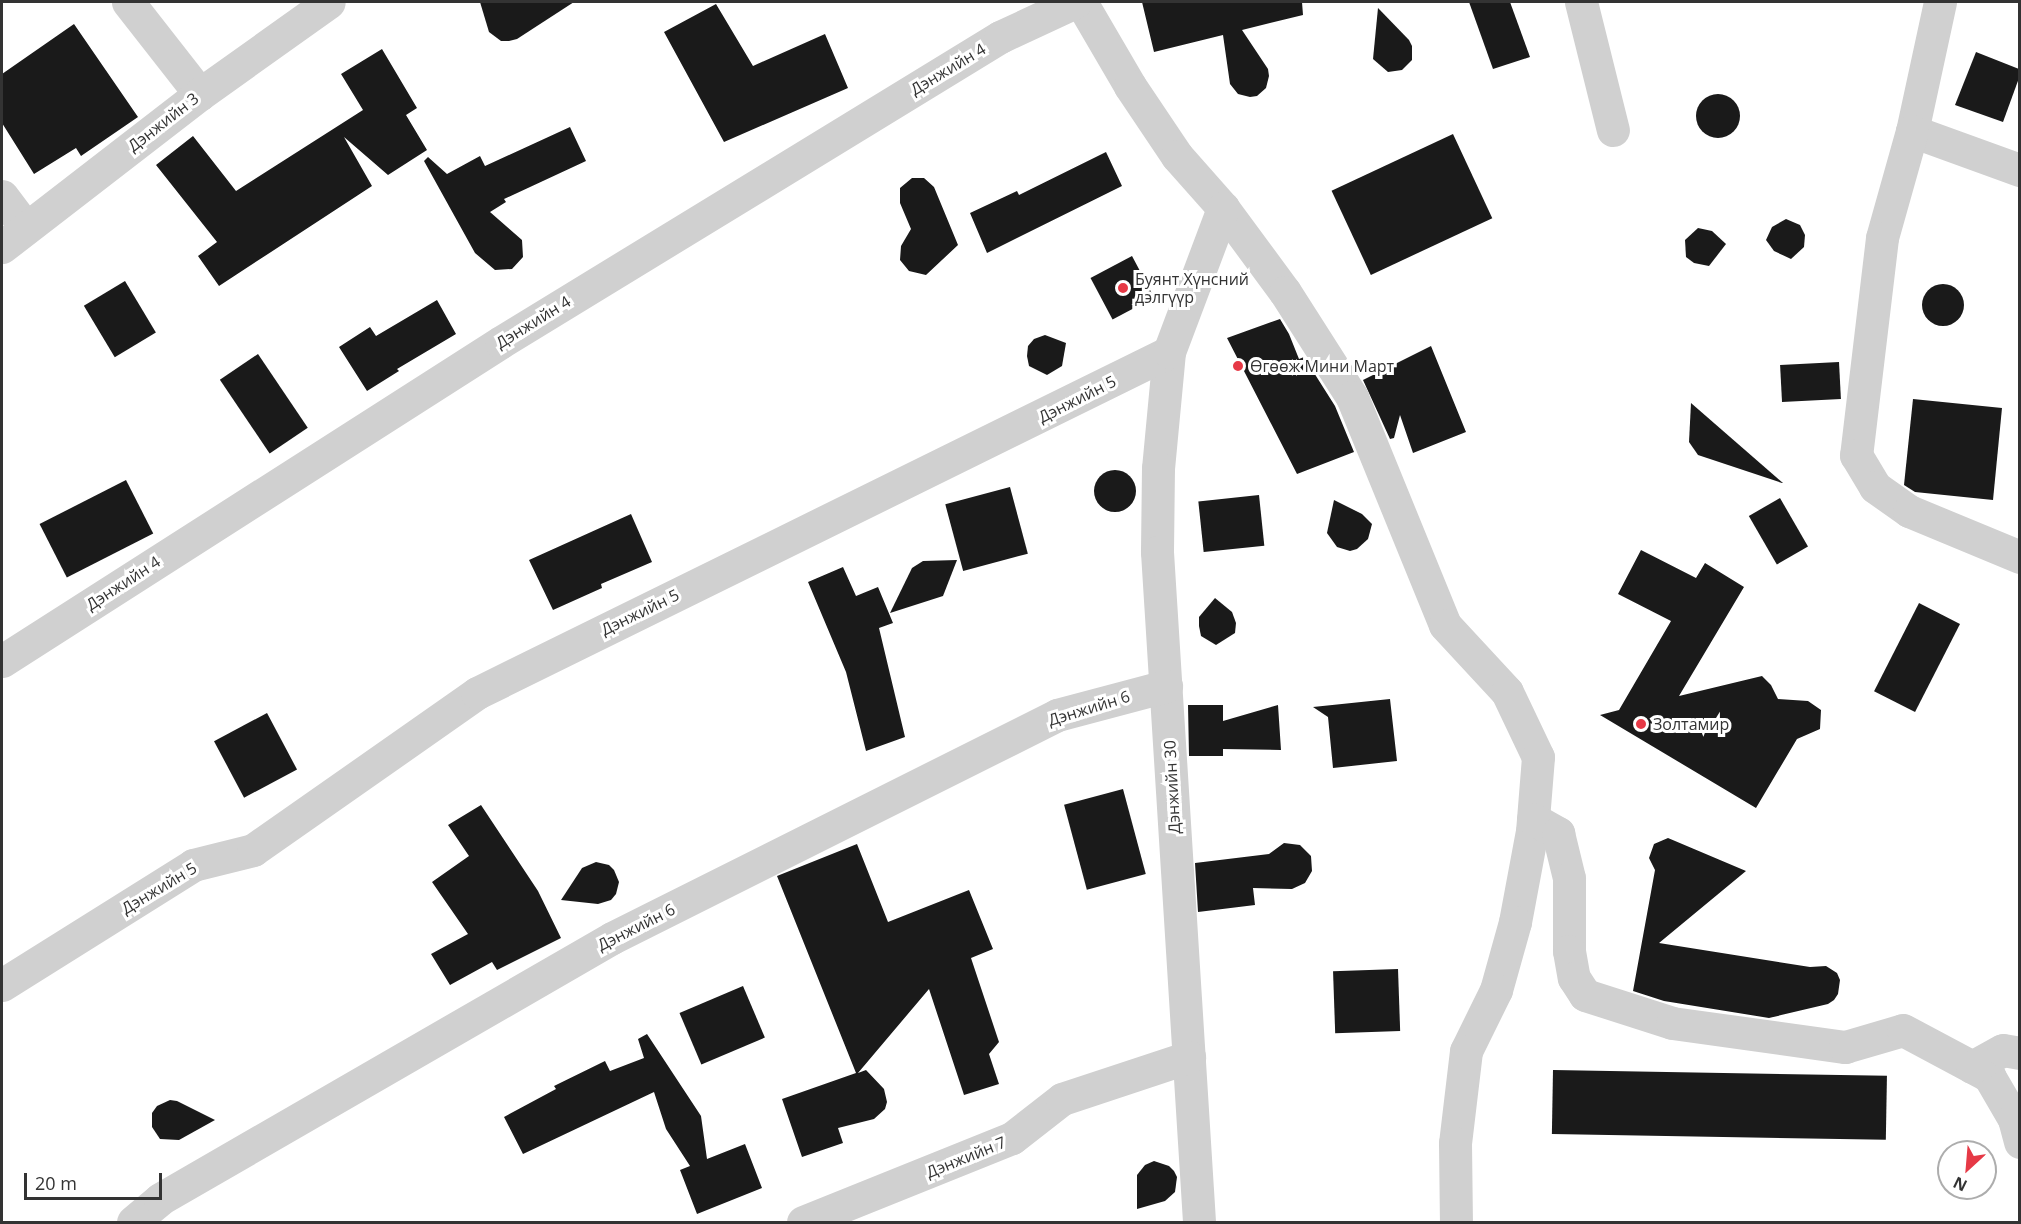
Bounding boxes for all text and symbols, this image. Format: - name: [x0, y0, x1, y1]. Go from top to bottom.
- street label: Дэнжийн 4: [907, 39, 989, 99]
- street label: Дэнжийн 3: [124, 88, 202, 156]
- place label: Буянт Хүнсний дэлгүүр: [1135, 269, 1249, 307]
- marker: Буянт Хүнсний дэлгүүр: [1116, 281, 1130, 295]
- street label: Дэнжийн 4: [492, 291, 574, 353]
- place label: Өгөөж Мини Март: [1250, 356, 1394, 376]
- marker: Өгөөж Мини Март: [1231, 359, 1245, 373]
- street label: Дэнжийн 5: [1035, 371, 1119, 427]
- street label: Дэнжийн 4: [82, 552, 164, 614]
- street label: Дэнжийн 5: [598, 585, 682, 639]
- street label: Дэнжийн 6: [1046, 686, 1132, 730]
- place label: Золтамир: [1653, 714, 1729, 734]
- marker: Золтамир: [1634, 717, 1648, 731]
- street label: Дэнжийн 30: [1160, 740, 1184, 834]
- street label: Дэнжийн 5: [118, 858, 200, 918]
- street label: Дэнжийн 6: [594, 899, 678, 955]
- street label: Дэнжийн 7: [923, 1132, 1009, 1182]
- north arrow: [1937, 1140, 1997, 1200]
- scale bar: [27, 1161, 165, 1199]
- text: 20 m: [35, 1171, 77, 1195]
- text: N: [1949, 1172, 1971, 1197]

